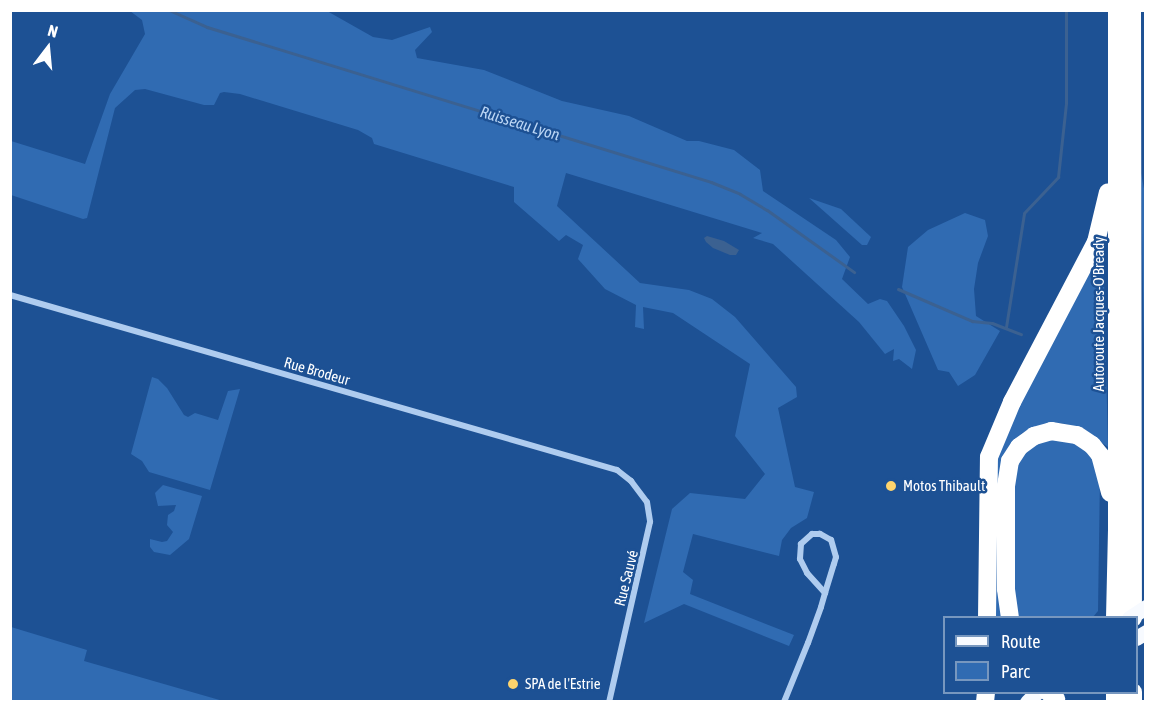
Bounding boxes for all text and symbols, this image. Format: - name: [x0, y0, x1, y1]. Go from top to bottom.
- north arrow: [18, 18, 78, 78]
- text: N: [46, 21, 60, 41]
- water label: Ruisseau Lyon: [478, 102, 562, 144]
- street label: Autoroute Jacques-O'Bready: [1090, 237, 1108, 391]
- street label: Rue Brodeur: [282, 353, 352, 389]
- place label: Motos Thibault: [903, 477, 985, 495]
- marker: Motos Thibault: [884, 479, 898, 493]
- street label: Rue Sauvé: [610, 548, 642, 608]
- legend: [943, 616, 1138, 694]
- text: Route: [1001, 631, 1040, 652]
- text: Parc: [1001, 661, 1030, 682]
- place label: SPA de l'Estrie: [525, 675, 601, 693]
- marker: SPA de l'Estrie: [506, 677, 520, 691]

